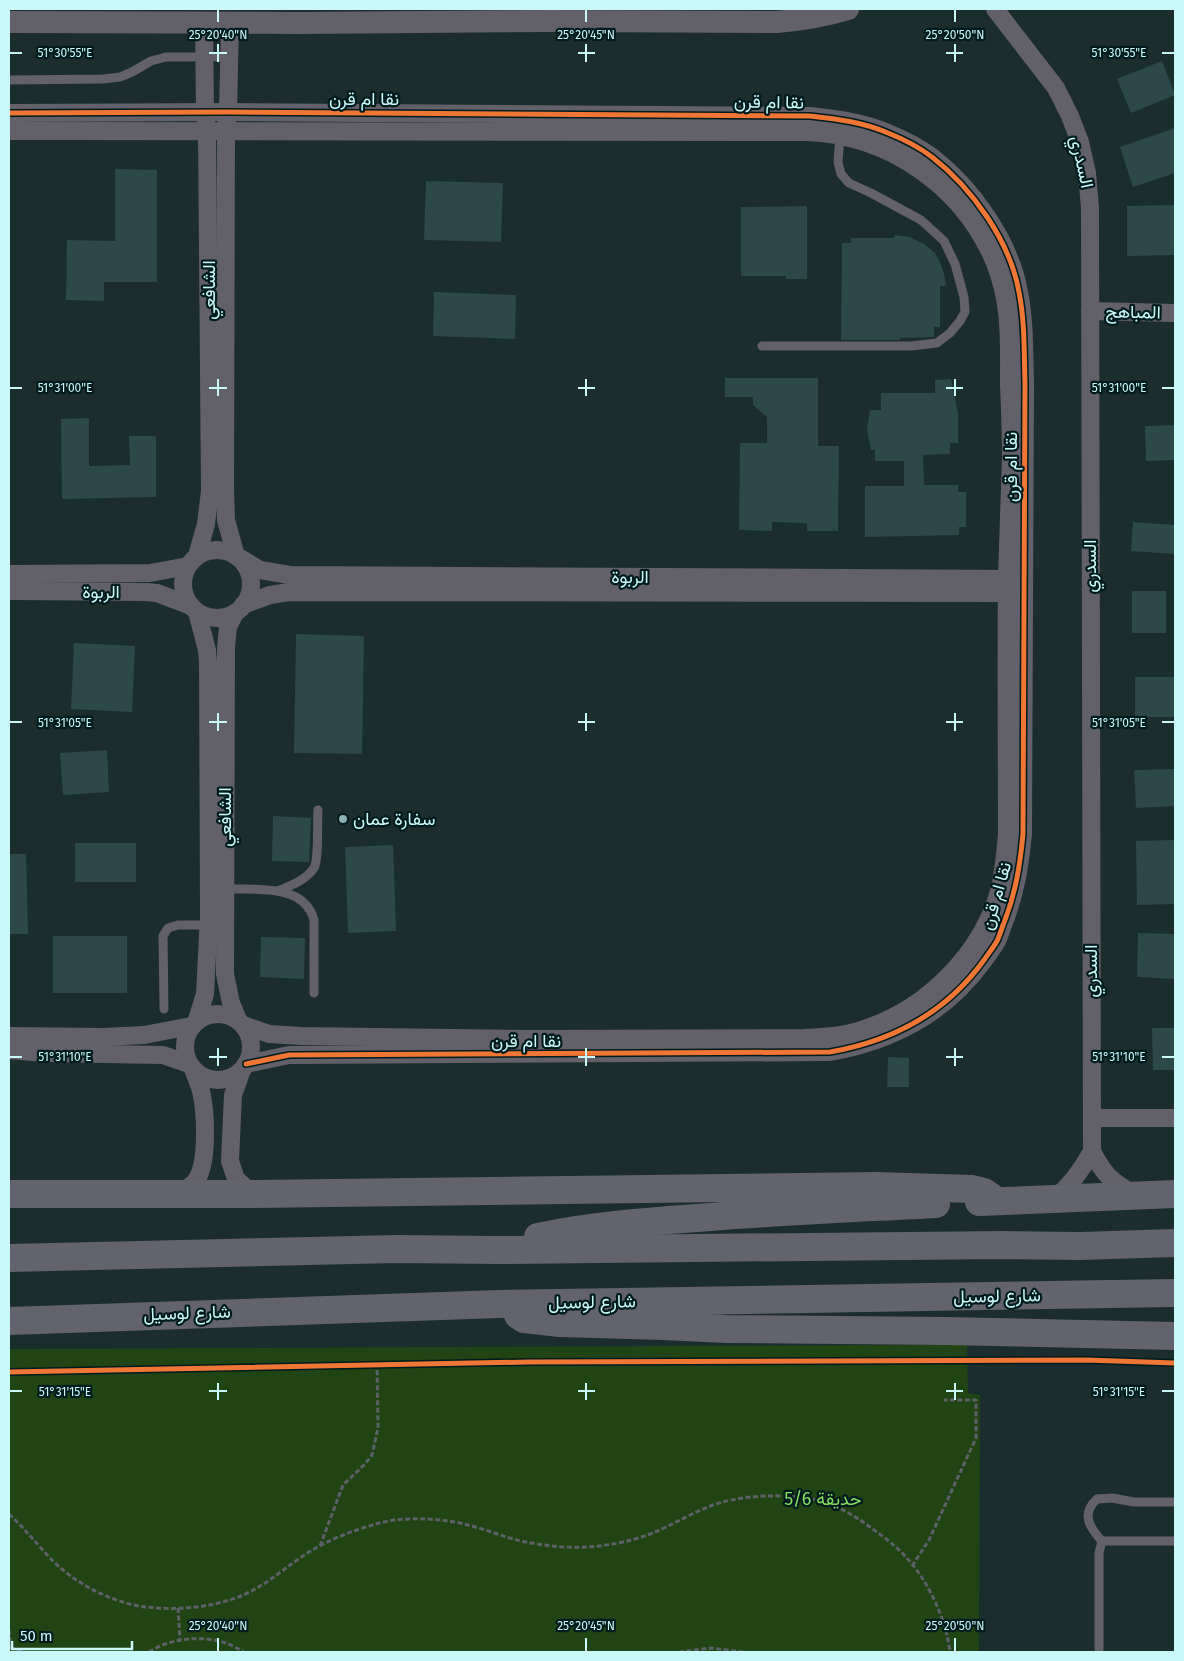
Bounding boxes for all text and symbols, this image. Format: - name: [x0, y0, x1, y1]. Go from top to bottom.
- text: 25°20'40"N: [189, 28, 247, 42]
- text: 25°20'45"N: [557, 28, 615, 42]
- text: 25°20'50"N: [926, 28, 984, 42]
- text: 51°30'55"E: [38, 46, 92, 60]
- text: 51°30'55"E: [1092, 46, 1146, 60]
- street label: نقا ام قرن: [329, 88, 399, 111]
- street label: نقا ام قرن: [734, 90, 804, 115]
- street label: السدري: [1062, 134, 1098, 191]
- street label: الشافعي: [198, 260, 224, 320]
- street label: المباهج: [1105, 301, 1161, 324]
- text: 51°31'00"E: [38, 381, 92, 395]
- text: 51°31'00"E: [1092, 381, 1146, 395]
- street label: نقا ام قرن: [1000, 432, 1023, 502]
- street label: السدري: [1079, 540, 1105, 593]
- street label: الربوة: [611, 566, 649, 588]
- street label: الربوة: [82, 581, 120, 603]
- text: 51°31'05"E: [38, 716, 92, 730]
- text: 51°31'05"E: [1092, 716, 1146, 730]
- street label: الشافعي: [214, 787, 240, 847]
- place label: سفارة عمان: [353, 808, 435, 830]
- marker: سفارة عمان: [337, 813, 349, 825]
- street label: نقا ام قرن: [976, 859, 1017, 933]
- street label: السدري: [1080, 945, 1106, 998]
- street label: نقا ام قرن: [491, 1030, 561, 1053]
- text: 51°31'10"E: [38, 1050, 92, 1064]
- text: 51°31'10"E: [1092, 1050, 1146, 1064]
- street label: شارع لوسيل: [953, 1284, 1041, 1309]
- street label: شارع لوسيل: [548, 1290, 636, 1315]
- street label: شارع لوسيل: [143, 1300, 231, 1327]
- text: 51°31'15"E: [39, 1385, 91, 1399]
- text: 51°31'15"E: [1093, 1385, 1145, 1399]
- park label: حديقة 5/6: [784, 1488, 862, 1510]
- scale bar: [12, 1618, 132, 1650]
- text: 25°20'40"N: [189, 1619, 247, 1633]
- text: 25°20'45"N: [557, 1619, 615, 1633]
- text: 25°20'50"N: [926, 1619, 984, 1633]
- text: 50 m: [20, 1627, 53, 1645]

